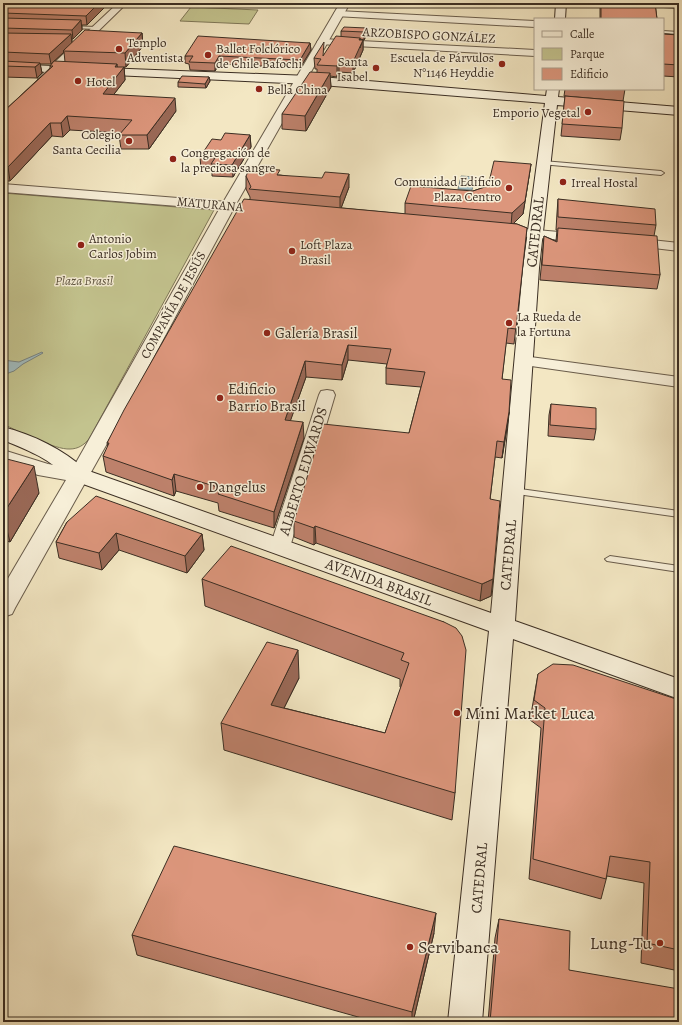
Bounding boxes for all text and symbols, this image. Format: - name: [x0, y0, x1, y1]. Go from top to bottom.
- legend: [534, 18, 664, 90]
- street label: ARZOBISPO GONZÁLEZ: [361, 23, 496, 47]
- text: Calle: [570, 26, 594, 42]
- place label: Templo Adventista: [126, 34, 183, 66]
- place label: Ballet Folclórico de Chile Bafochi: [216, 40, 302, 72]
- marker: Templo Adventista: [114, 44, 124, 54]
- text: Parque: [570, 46, 605, 62]
- place label: Escuela de Párvulos N°1146 Heyddie: [390, 49, 494, 81]
- marker: Ballet Folclórico de Chile Bafochi: [203, 50, 213, 60]
- place label: Santa Isabel: [337, 53, 368, 85]
- marker: Escuela de Párvulos N°1146 Heyddie: [497, 59, 507, 69]
- marker: Santa Isabel: [371, 63, 381, 73]
- text: Edificio: [570, 66, 608, 82]
- place label: Hotel: [86, 73, 115, 90]
- marker: Hotel: [73, 76, 83, 86]
- place label: Bella China: [267, 81, 327, 98]
- marker: Bella China: [254, 84, 264, 94]
- place label: Emporio Vegetal: [492, 104, 580, 121]
- marker: Emporio Vegetal: [583, 107, 593, 117]
- place label: Colegio Santa Cecilia: [52, 126, 121, 158]
- marker: Colegio Santa Cecilia: [124, 136, 134, 146]
- place label: Congregación de la preciosa sangre: [181, 144, 276, 176]
- marker: Congregación de la preciosa sangre: [168, 154, 178, 164]
- place label: Comunidad Edificio Plaza Centro: [394, 173, 501, 205]
- place label: Irreal Hostal: [571, 174, 638, 191]
- marker: Irreal Hostal: [558, 177, 568, 187]
- marker: Comunidad Edificio Plaza Centro: [504, 183, 514, 193]
- street label: MATURANA: [176, 193, 244, 215]
- street label: CATEDRAL: [521, 195, 549, 268]
- place label: Antonio Carlos Jobim: [88, 230, 157, 262]
- place label: Loft Plaza Brasil: [300, 236, 353, 268]
- marker: Antonio Carlos Jobim: [76, 240, 86, 250]
- marker: Loft Plaza Brasil: [287, 246, 297, 256]
- street label: COMPAÑÍA DE JESÚS: [136, 248, 210, 362]
- park label: Plaza Brasil: [55, 272, 114, 289]
- place label: La Rueda de la Fortuna: [517, 308, 581, 340]
- marker: La Rueda de la Fortuna: [504, 318, 514, 328]
- place label: Galería Brasil: [275, 323, 358, 343]
- marker: Galería Brasil: [262, 328, 272, 338]
- place label: Edificio Barrio Brasil: [228, 379, 306, 416]
- marker: Edificio Barrio Brasil: [215, 393, 225, 403]
- street label: ALBERTO EDWARDS: [274, 404, 332, 539]
- place label: Dangelus: [208, 477, 266, 497]
- marker: Dangelus: [195, 482, 205, 492]
- street label: CATEDRAL: [495, 518, 521, 591]
- street label: AVENIDA BRASIL: [322, 553, 436, 611]
- place label: Mini Market Luca: [465, 701, 595, 725]
- marker: Mini Market Luca: [452, 708, 462, 718]
- street label: CATEDRAL: [466, 841, 492, 914]
- place label: Lung-Tu: [590, 931, 652, 955]
- place label: Servibanca: [418, 935, 499, 959]
- marker: Lung-Tu: [655, 938, 665, 948]
- marker: Servibanca: [405, 942, 415, 952]

